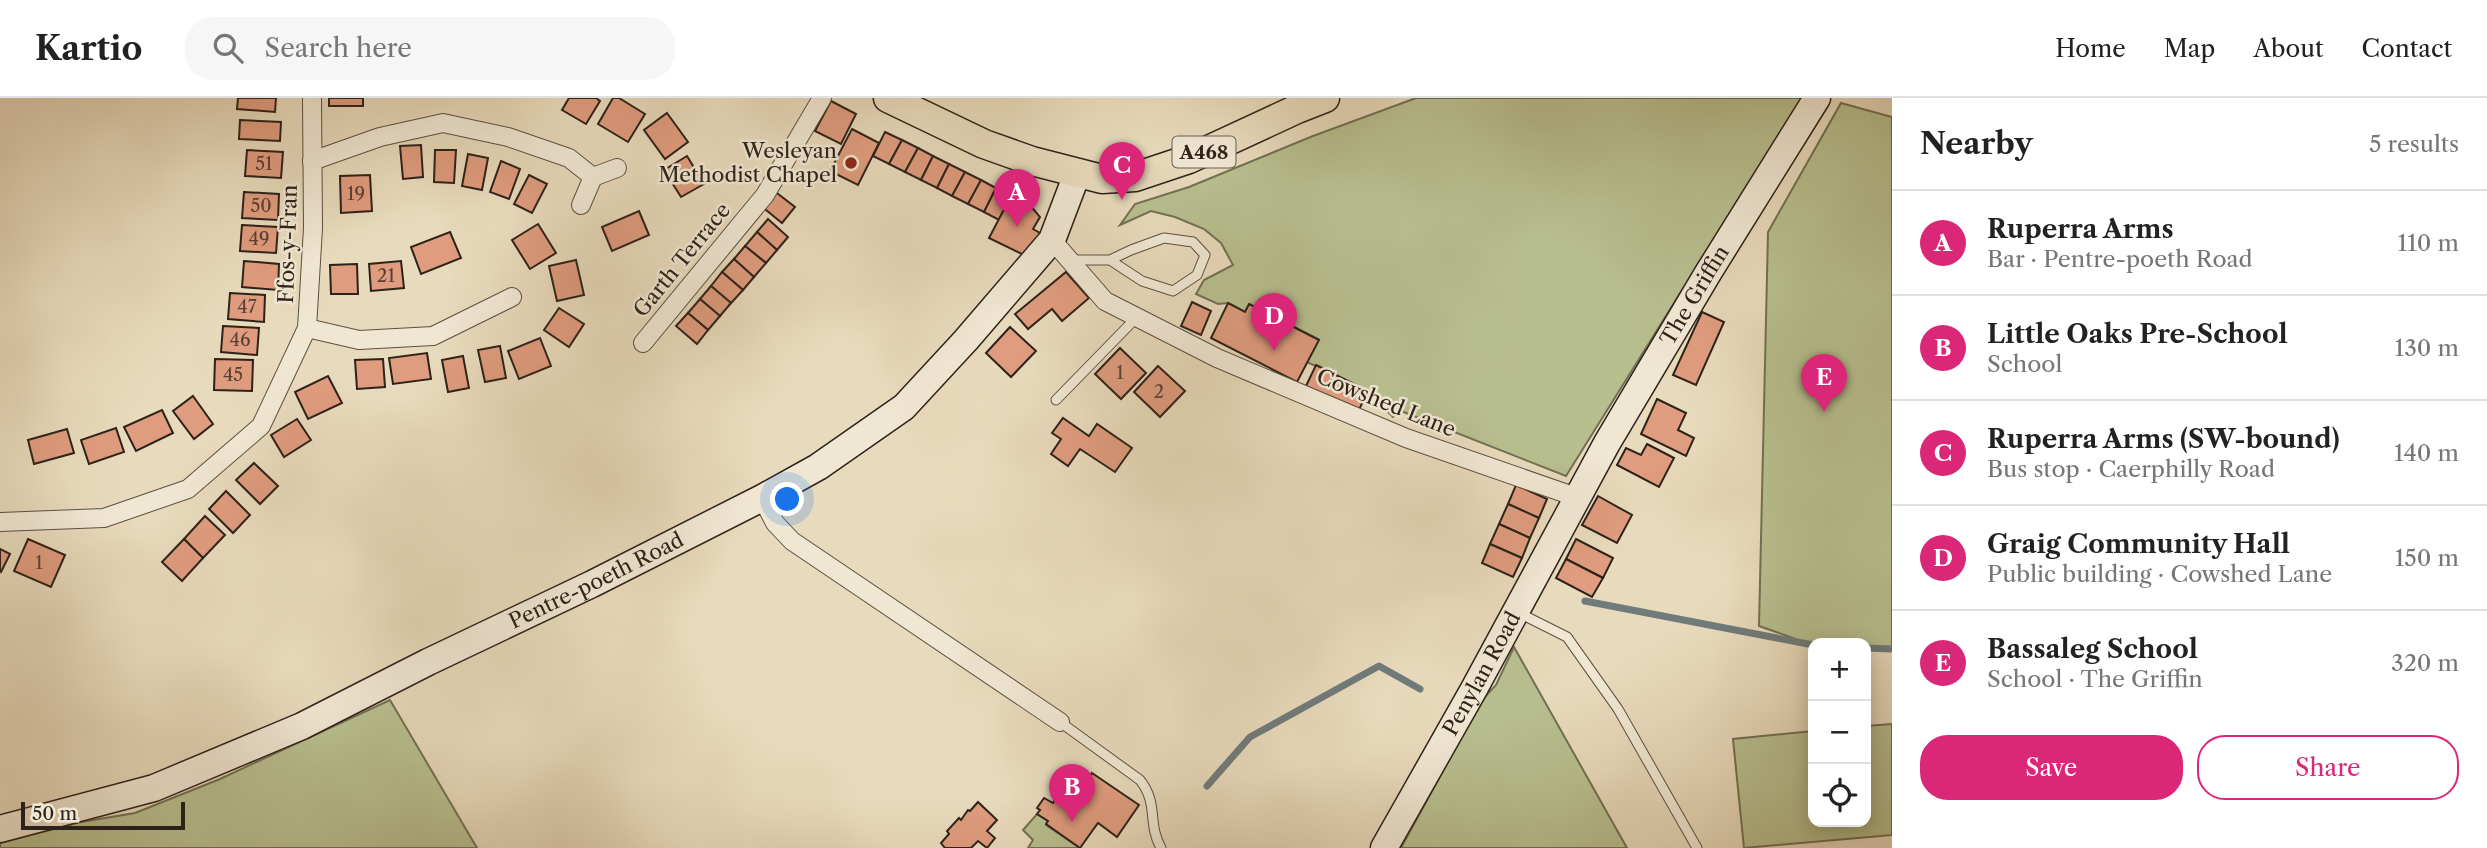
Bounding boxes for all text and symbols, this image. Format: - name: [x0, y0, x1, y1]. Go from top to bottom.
- search box: [185, 17, 675, 80]
- text: Kartio: [35, 28, 143, 69]
- icon: search: [209, 29, 247, 67]
- text: Search here: [265, 32, 412, 64]
- text: Home: [2055, 34, 2126, 63]
- text: Map: [2164, 34, 2215, 63]
- text: About: [2253, 34, 2324, 63]
- text: Contact: [2362, 34, 2452, 63]
- text: Nearby: [1920, 125, 2033, 162]
- text: 5 results: [2369, 130, 2459, 158]
- road number: A468: [1172, 136, 1236, 168]
- place label: Wesleyan Methodist Chapel: [658, 138, 837, 187]
- pin: C: [1099, 142, 1145, 200]
- house number: 51: [255, 153, 273, 175]
- marker: Wesleyan Methodist Chapel: [843, 155, 859, 171]
- pin: A: [994, 169, 1040, 227]
- house number: 19: [347, 183, 365, 205]
- street label: Ffos-y-Fran: [273, 184, 302, 304]
- house number: 50: [250, 195, 272, 217]
- street label: Garth Terrace: [628, 198, 735, 322]
- text: Ruperra Arms: [1987, 213, 2173, 245]
- house number: 49: [249, 228, 269, 250]
- text: A: [1934, 229, 1952, 257]
- text: 110 m: [2398, 229, 2459, 257]
- street label: The Griffin: [1655, 241, 1734, 350]
- text: Bar · Pentre-poeth Road: [1987, 245, 2253, 273]
- house number: 21: [377, 265, 395, 287]
- pin: D: [1251, 293, 1297, 351]
- house number: 47: [237, 296, 257, 318]
- text: Little Oaks Pre-School: [1987, 318, 2288, 350]
- house number: 46: [230, 329, 250, 351]
- text: B: [1934, 334, 1952, 362]
- text: 130 m: [2395, 334, 2459, 362]
- text: School: [1987, 350, 2062, 378]
- pin: E: [1801, 354, 1847, 412]
- house number: 1: [1116, 362, 1124, 384]
- street label: Cowshed Lane: [1313, 363, 1459, 442]
- house number: 45: [223, 364, 243, 386]
- house number: 2: [1154, 381, 1164, 403]
- text: Ruperra Arms (SW-bound): [1987, 423, 2340, 455]
- text: C: [1934, 439, 1952, 467]
- text: 140 m: [2394, 439, 2459, 467]
- text: Bus stop · Caerphilly Road: [1987, 455, 2275, 483]
- your location: [770, 482, 804, 516]
- street label: Pentre-poeth Road: [505, 527, 688, 634]
- text: Graig Community Hall: [1987, 528, 2290, 560]
- text: D: [1933, 544, 1953, 572]
- text: 150 m: [2395, 544, 2459, 572]
- house number: 1: [35, 552, 43, 574]
- text: Public building · Cowshed Lane: [1987, 560, 2332, 588]
- street label: Penylan Road: [1437, 607, 1526, 740]
- text: Bassaleg School: [1987, 633, 2198, 665]
- map controls: [1808, 638, 1871, 827]
- button: +: [1808, 638, 1871, 701]
- text: E: [1935, 649, 1951, 677]
- text: 320 m: [2391, 649, 2459, 677]
- text: School · The Griffin: [1987, 665, 2203, 693]
- button: −: [1808, 701, 1871, 764]
- button: Save: [1920, 735, 2183, 800]
- button: Share: [2197, 735, 2459, 800]
- pin: B: [1049, 764, 1095, 822]
- button: locate: [1808, 764, 1871, 827]
- scale bar: [21, 799, 186, 831]
- text: 50 m: [32, 802, 77, 825]

